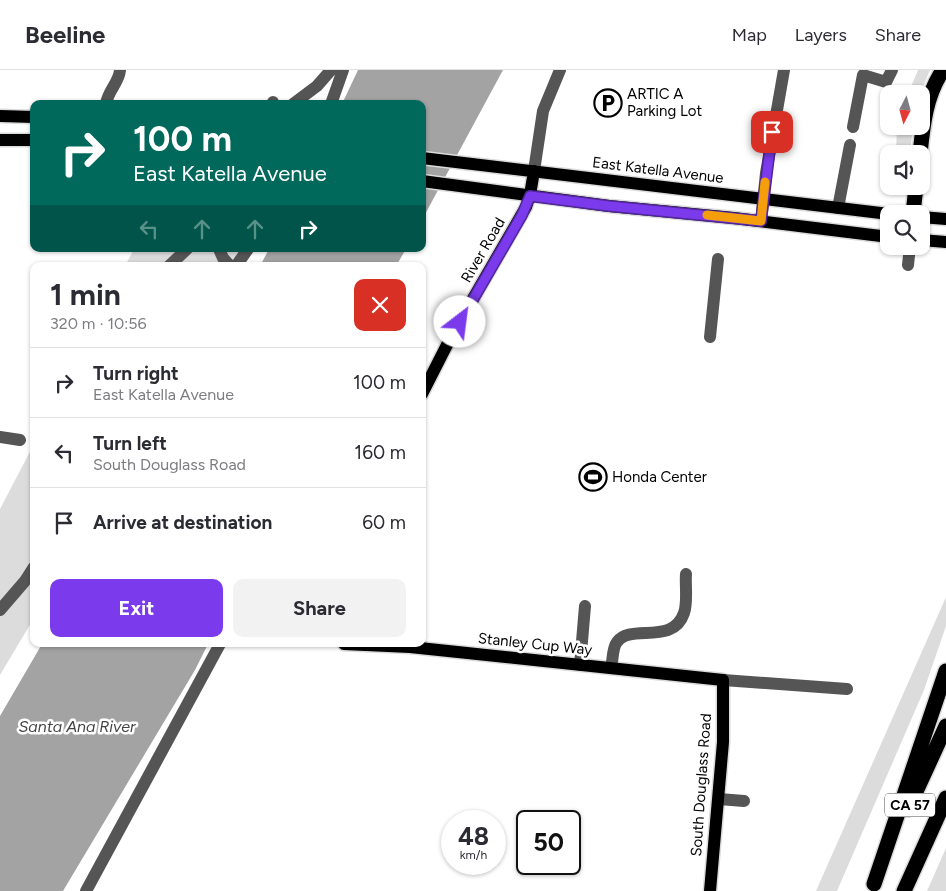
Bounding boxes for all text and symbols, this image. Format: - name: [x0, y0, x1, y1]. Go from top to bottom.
- text: Beeline: [25, 20, 105, 49]
- text: Map: [732, 24, 767, 46]
- text: Layers: [795, 24, 847, 46]
- text: Share: [875, 24, 921, 46]
- place label: ARTIC A Parking Lot: [627, 85, 702, 120]
- north arrow: [880, 85, 930, 135]
- map controls: [880, 85, 930, 255]
- parking icon: ARTIC A Parking Lot: [593, 88, 623, 118]
- pin: [751, 111, 793, 153]
- text: 100 m: [133, 118, 232, 160]
- icon: arrive: [758, 118, 786, 146]
- icon: right: [50, 120, 115, 185]
- button: sound: [880, 145, 930, 195]
- street label: East Katella Avenue: [591, 153, 725, 187]
- text: East Katella Avenue: [133, 160, 327, 187]
- button: search: [880, 205, 930, 255]
- street label: River Road: [457, 214, 509, 286]
- icon: left: [135, 215, 163, 243]
- icon: ahead: [188, 215, 216, 243]
- icon: ahead: [241, 215, 269, 243]
- icon: right: [294, 215, 322, 243]
- text: 1 min: [50, 276, 121, 313]
- button: close: [354, 279, 406, 331]
- position arrow: [433, 295, 485, 347]
- text: 320 m · 10:56: [50, 314, 147, 333]
- text: Turn right: [93, 362, 179, 385]
- icon: right: [50, 369, 78, 397]
- text: 100 m: [353, 371, 406, 394]
- text: East Katella Avenue: [93, 385, 234, 404]
- text: Turn left: [93, 432, 167, 455]
- icon: left: [50, 439, 78, 467]
- text: 160 m: [354, 441, 406, 464]
- text: South Douglass Road: [93, 455, 246, 474]
- sports icon: Honda Center: [578, 462, 608, 492]
- place label: Honda Center: [612, 468, 707, 486]
- icon: arrive: [50, 509, 78, 537]
- text: Arrive at destination: [93, 511, 272, 534]
- text: 60 m: [362, 511, 406, 534]
- button: Exit: [50, 579, 223, 637]
- button: Share: [233, 579, 406, 637]
- street label: Stanley Cup Way: [477, 629, 593, 659]
- street label: South Douglass Road: [687, 713, 715, 857]
- water label: Santa Ana River: [19, 717, 136, 736]
- road number: CA 57: [885, 794, 935, 816]
- speed limit sign: 50: [516, 810, 581, 875]
- text: 48: [458, 821, 489, 851]
- text: km/h: [460, 848, 487, 862]

